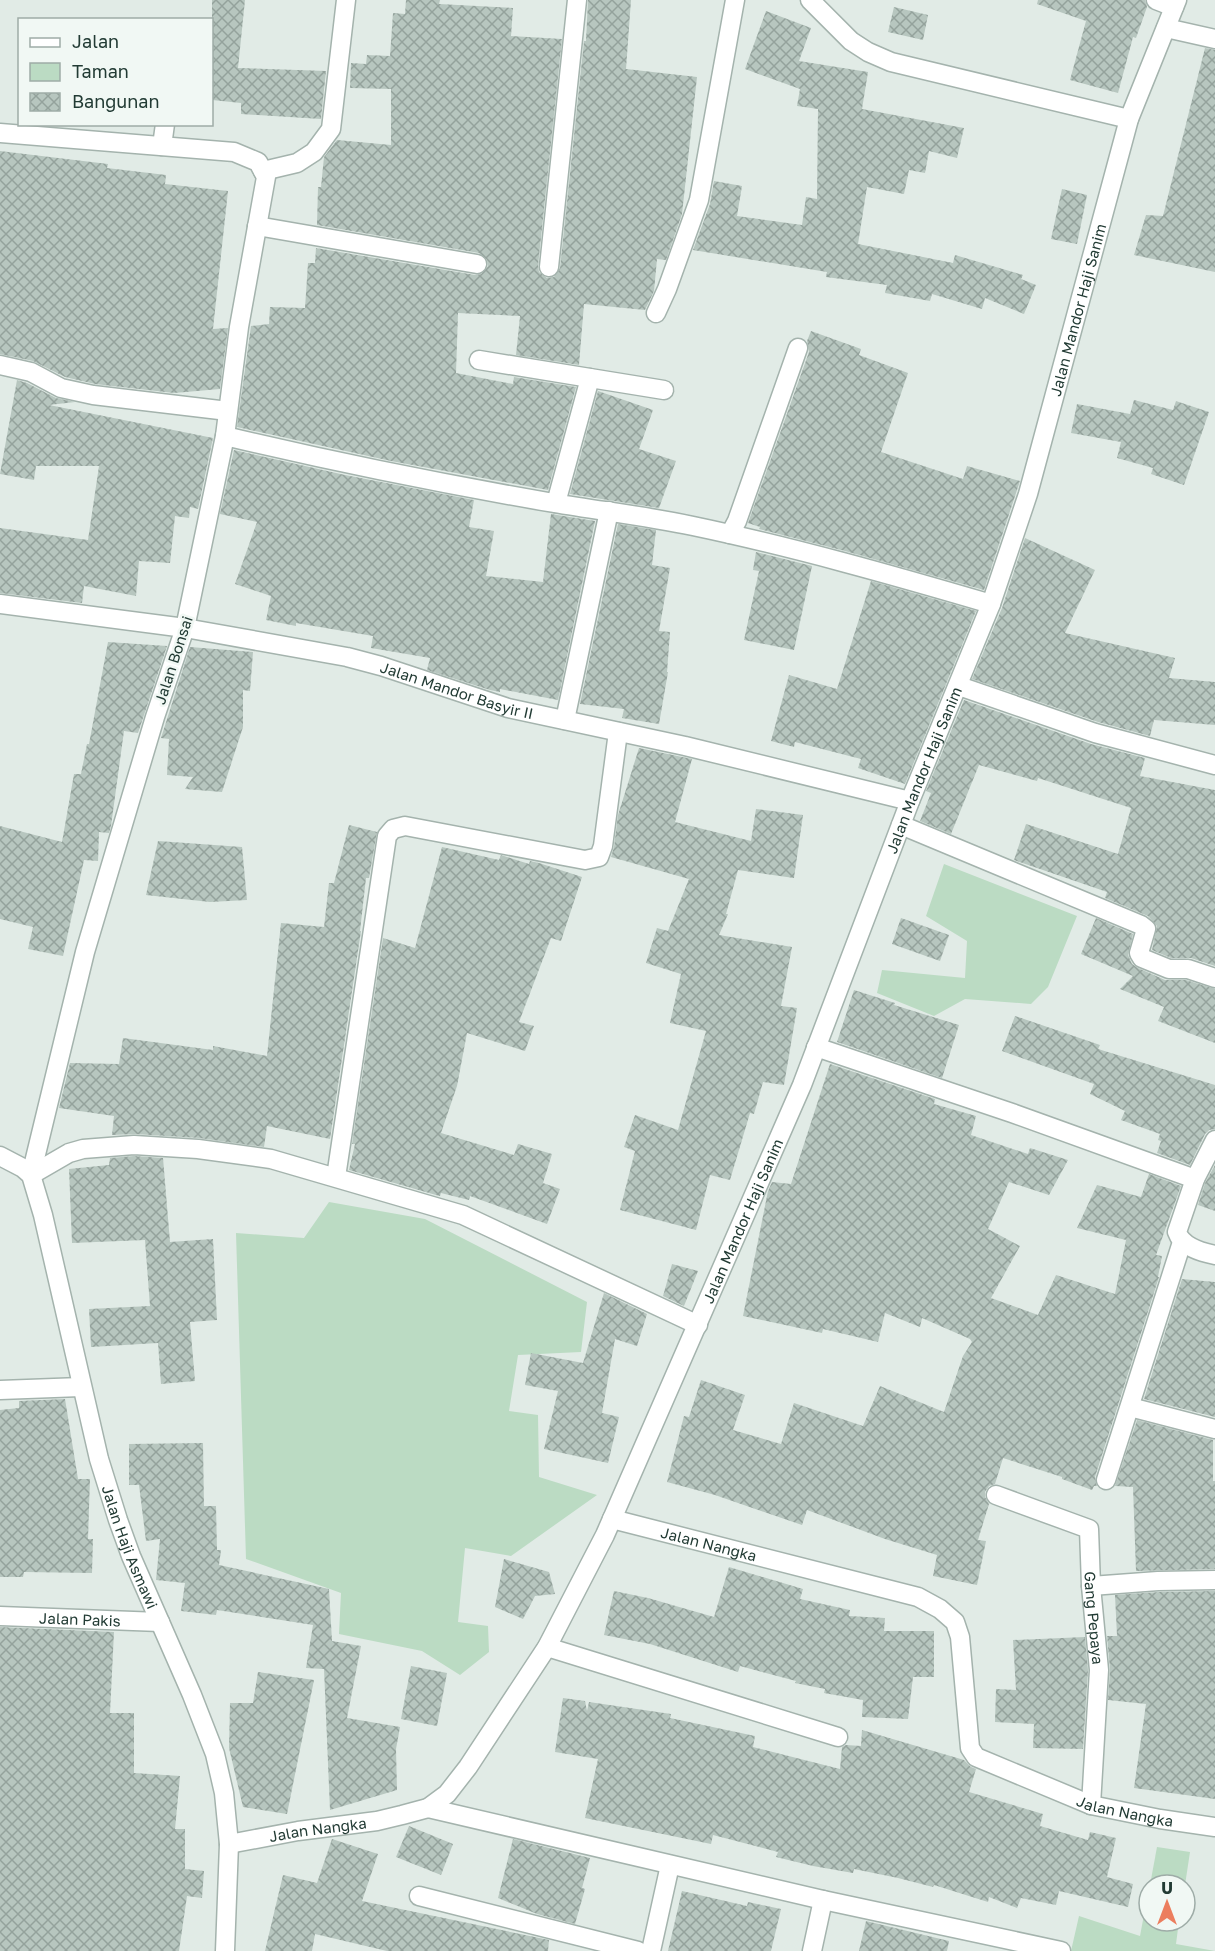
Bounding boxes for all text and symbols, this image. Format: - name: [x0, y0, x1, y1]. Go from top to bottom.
- legend: [18, 18, 213, 126]
- text: Jalan: [72, 30, 119, 52]
- text: Taman: [72, 60, 129, 82]
- text: Bangunan: [72, 90, 160, 112]
- street label: Jalan Mandor Haji Sanim: [1046, 222, 1109, 398]
- street label: Jalan Bonsai: [150, 614, 196, 706]
- street label: Jalan Mandor Basyir II: [378, 657, 535, 722]
- street label: Jalan Mandor Haji Sanim: [882, 684, 965, 856]
- street label: Jalan Mandor Haji Sanim: [699, 1136, 786, 1306]
- street label: Jalan Haji Asmawi: [99, 1483, 162, 1611]
- street label: Jalan Nangka: [659, 1523, 759, 1565]
- street label: Gang Pepaya: [1081, 1571, 1107, 1665]
- street label: Jalan Pakis: [39, 1608, 121, 1630]
- street label: Jalan Nangka: [1074, 1791, 1175, 1830]
- street label: Jalan Nangka: [267, 1813, 368, 1845]
- north arrow: [1137, 1873, 1197, 1933]
- text: U: [1161, 1878, 1173, 1898]

